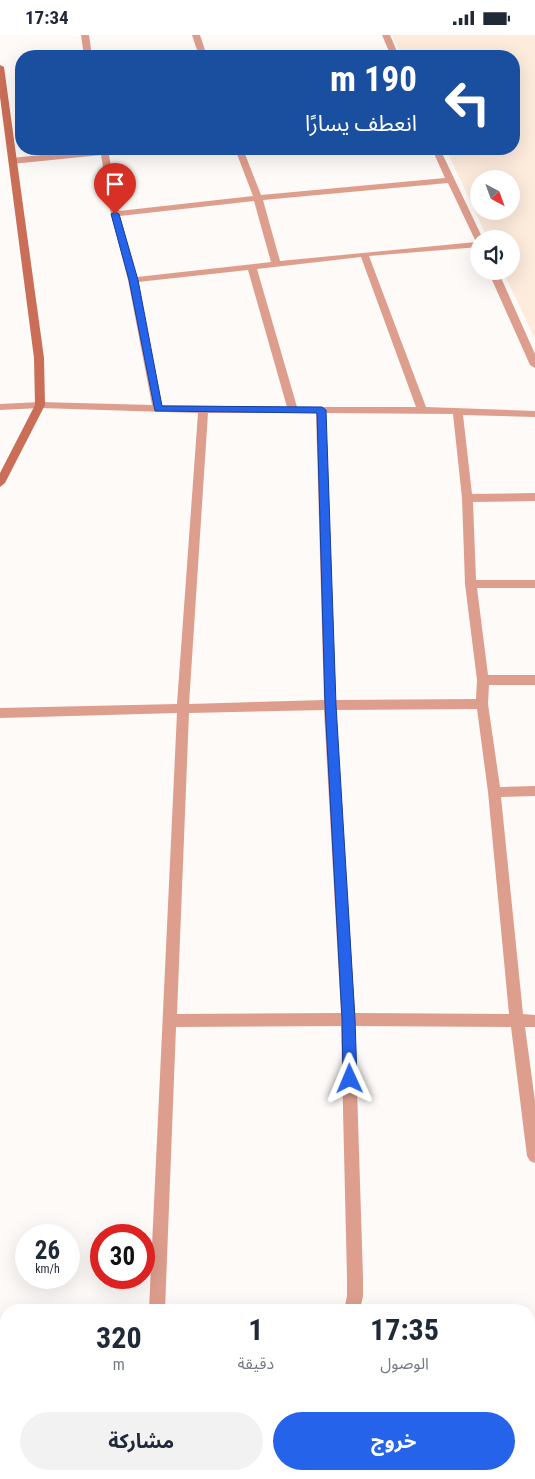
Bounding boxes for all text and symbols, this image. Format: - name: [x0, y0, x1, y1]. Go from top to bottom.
- text: 17:34: [25, 6, 69, 29]
- text: 190 m: [330, 59, 417, 100]
- icon: left: [435, 70, 500, 135]
- text: انعطف يسارًا: [305, 111, 417, 136]
- pin: [94, 163, 136, 214]
- icon: arrive: [101, 170, 129, 198]
- north arrow: [470, 170, 520, 220]
- map controls: [470, 170, 520, 280]
- button: sound: [470, 230, 520, 280]
- position arrow: [323, 1052, 375, 1104]
- speed limit sign: 30: [90, 1224, 155, 1289]
- text: 26: [35, 1236, 60, 1265]
- text: km/h: [35, 1262, 60, 1276]
- text: 1: [248, 1312, 263, 1347]
- text: 17:35: [370, 1312, 439, 1347]
- text: 320: [96, 1320, 142, 1355]
- text: دقيقة: [238, 1354, 274, 1373]
- text: الوصول: [380, 1354, 429, 1373]
- text: m: [113, 1355, 125, 1374]
- button: مشاركة: [20, 1412, 263, 1470]
- button: خروج: [273, 1412, 515, 1470]

